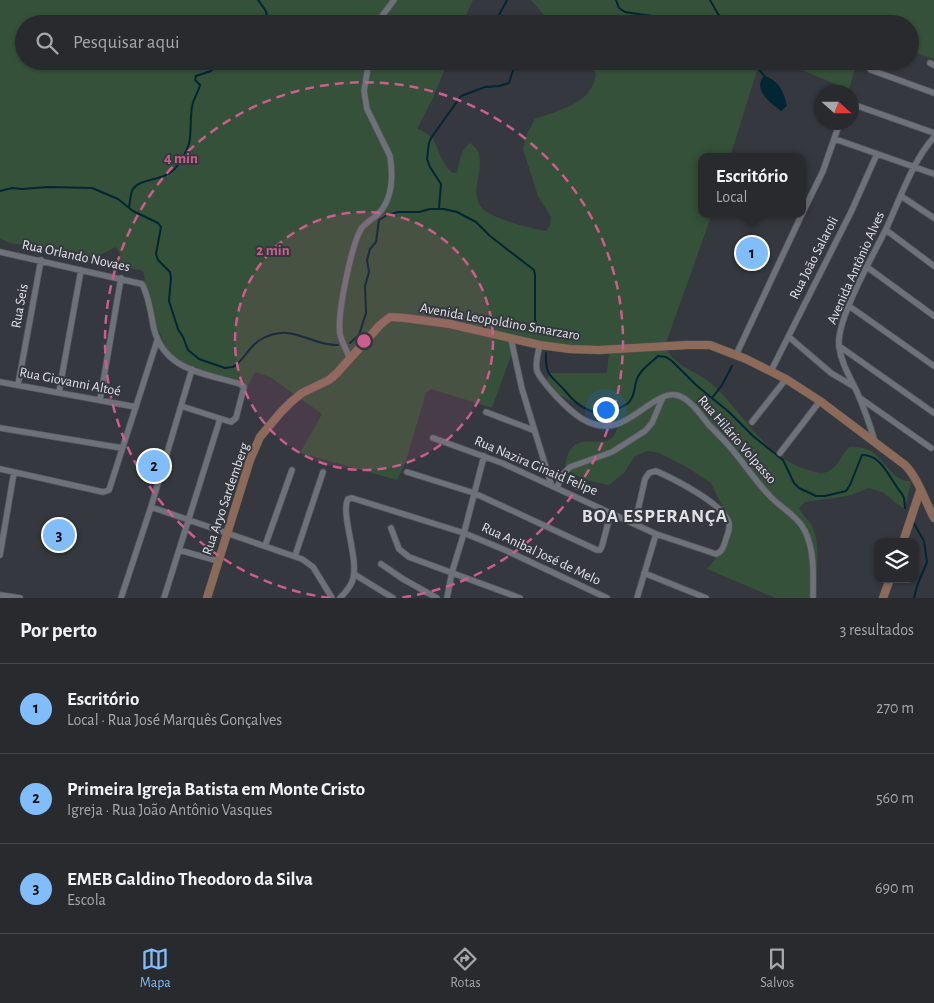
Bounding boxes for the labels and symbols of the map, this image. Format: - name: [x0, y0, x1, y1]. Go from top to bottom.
- north arrow: [814, 85, 859, 130]
- text: 4 min: [164, 151, 198, 166]
- street label: Avenida Antônio Alves: [825, 210, 887, 326]
- street label: Rua João Salaroli: [787, 214, 841, 302]
- pin: 1: [736, 234, 768, 272]
- street label: Rua Orlando Novaes: [21, 238, 131, 274]
- text: 2 min: [256, 243, 290, 258]
- street label: Rua Seis: [9, 283, 31, 329]
- street label: Avenida Leopoldino Smarzaro: [419, 301, 581, 343]
- centre of rings: [355, 332, 373, 350]
- street label: Rua Giovanni Altoé: [18, 365, 122, 399]
- street label: Rua Hilário Volpasso: [695, 393, 779, 487]
- your location: [593, 397, 619, 423]
- street label: Rua Nazira Ginaid Felipe: [472, 434, 600, 498]
- street label: Rua Aryo Sardemberg: [200, 441, 252, 557]
- pin: 2: [138, 447, 170, 485]
- district label: BOA ESPERANÇA: [582, 507, 728, 526]
- pin: 3: [43, 516, 75, 554]
- street label: Rua Anibal José de Melo: [479, 520, 603, 588]

